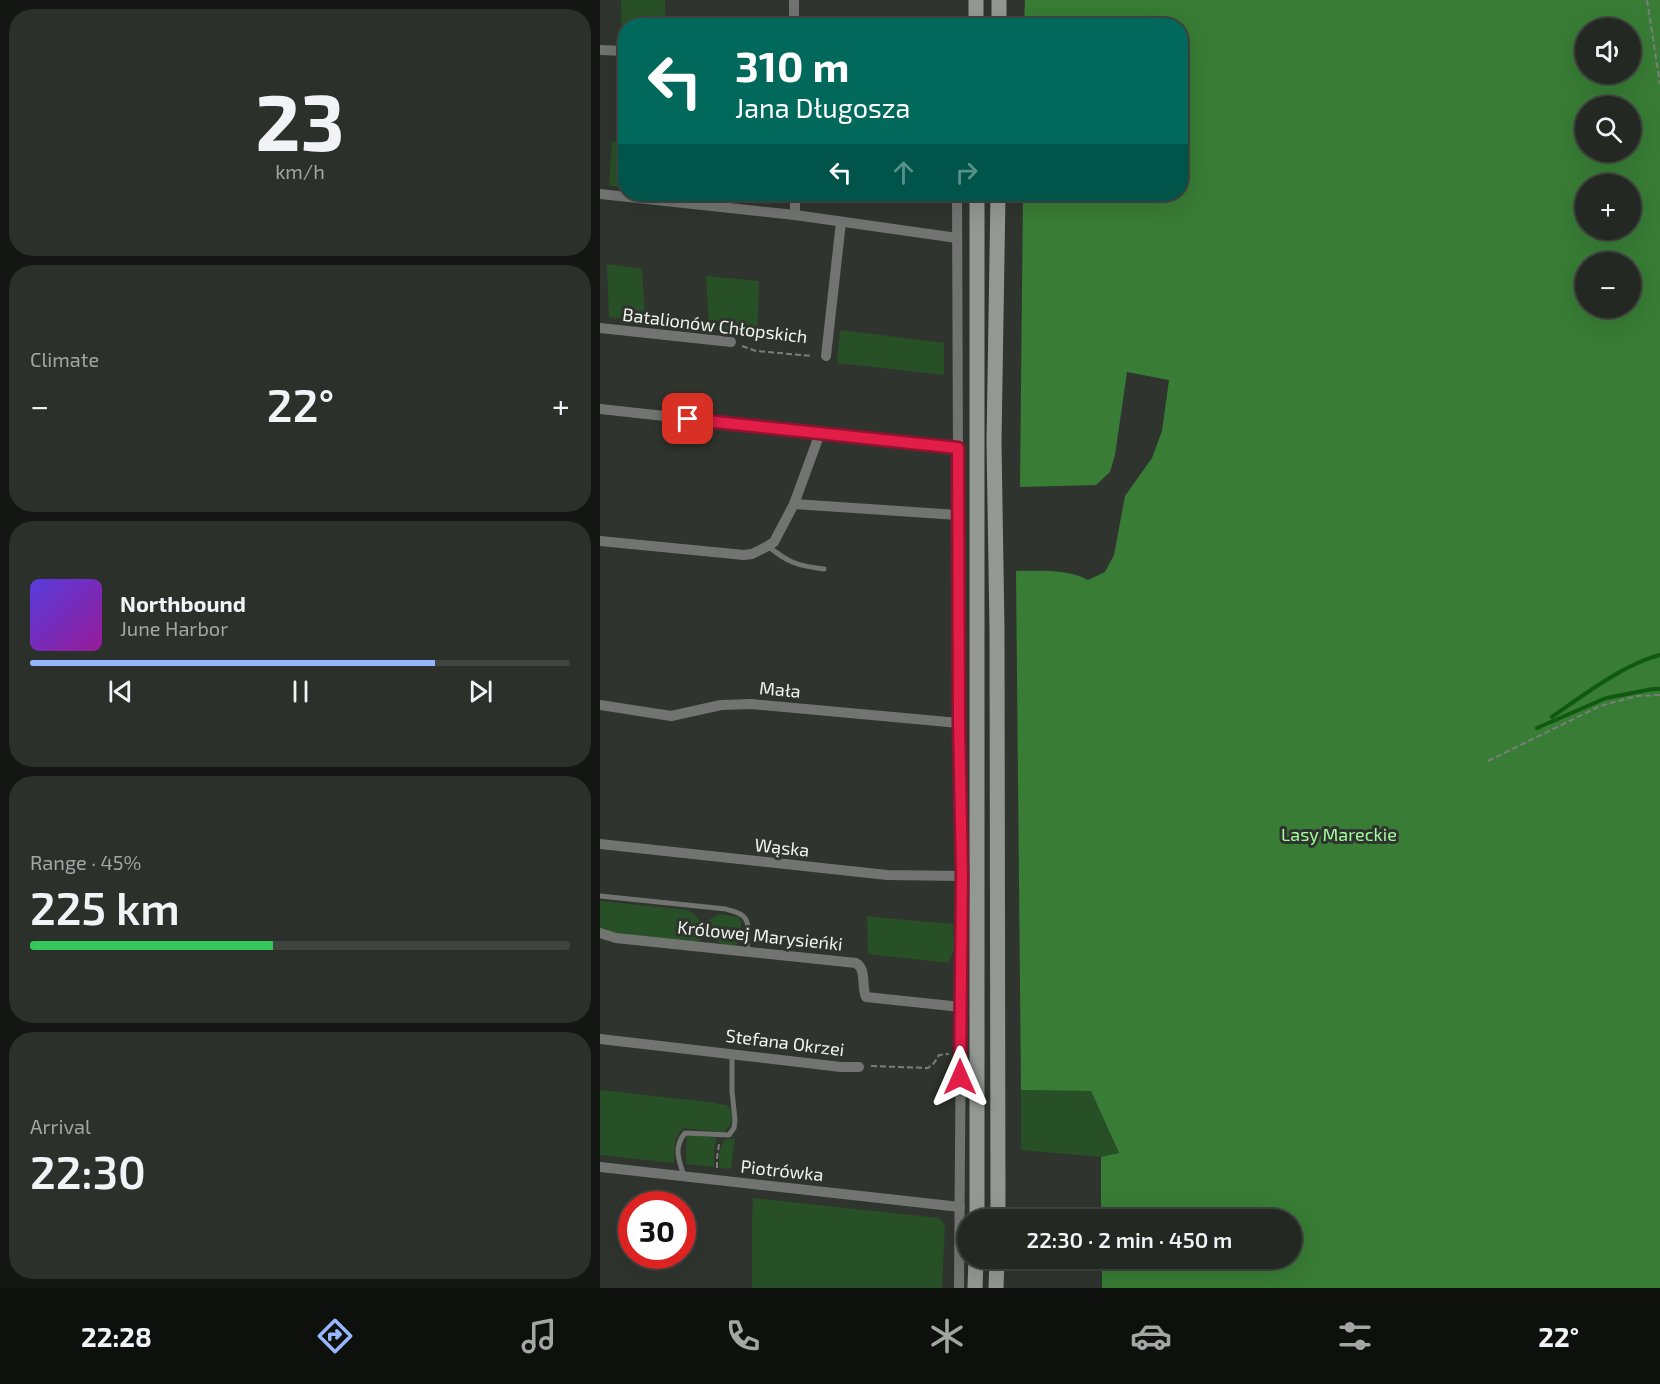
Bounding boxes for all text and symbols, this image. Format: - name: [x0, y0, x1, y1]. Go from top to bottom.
- map controls: [1575, 18, 1641, 318]
- button: sound: [1575, 18, 1641, 84]
- text: 310 m: [735, 40, 850, 90]
- icon: left: [636, 42, 714, 120]
- text: 23: [255, 73, 345, 167]
- text: Jana Długosza: [735, 91, 910, 123]
- button: search: [1575, 96, 1641, 162]
- icon: left: [824, 156, 857, 189]
- icon: ahead: [887, 156, 920, 189]
- icon: right: [950, 156, 983, 189]
- text: km/h: [275, 159, 325, 183]
- button: +: [1575, 174, 1641, 240]
- button: −: [1575, 252, 1641, 318]
- street label: Batalionów Chłopskich: [621, 303, 809, 347]
- text: Climate: [30, 347, 99, 371]
- text: 22°: [267, 377, 334, 431]
- text: −: [30, 385, 49, 425]
- text: +: [552, 385, 570, 425]
- pin: [662, 393, 713, 444]
- icon: arrive: [671, 402, 704, 435]
- text: Northbound: [120, 590, 246, 616]
- text: June Harbor: [120, 616, 228, 640]
- icon: previous: [104, 675, 137, 708]
- icon: pause: [284, 675, 317, 708]
- icon: next: [464, 675, 497, 708]
- street label: Mała: [758, 676, 802, 702]
- park label: Lasy Mareckie: [1281, 823, 1397, 845]
- street label: Wąska: [754, 833, 811, 861]
- text: Range · 45%: [30, 850, 141, 874]
- text: 225 km: [30, 880, 180, 934]
- street label: Królowej Marysieńki: [676, 915, 844, 955]
- street label: Stefana Okrzei: [725, 1024, 846, 1060]
- position arrow: [928, 1045, 992, 1109]
- text: Arrival: [30, 1114, 91, 1138]
- text: 22:30: [30, 1144, 146, 1198]
- street label: Piotrówka: [740, 1155, 825, 1185]
- speed limit sign: 30: [618, 1191, 696, 1269]
- text: 22:30 · 2 min · 450 m: [1027, 1226, 1232, 1252]
- icon: directions: [314, 1315, 356, 1357]
- icon: music: [518, 1315, 560, 1357]
- icon: phone: [722, 1315, 764, 1357]
- icon: climate: [926, 1315, 968, 1357]
- icon: car: [1130, 1315, 1172, 1357]
- icon: filters: [1334, 1315, 1376, 1357]
- text: 22:28: [81, 1320, 152, 1352]
- text: 22°: [1538, 1320, 1579, 1352]

